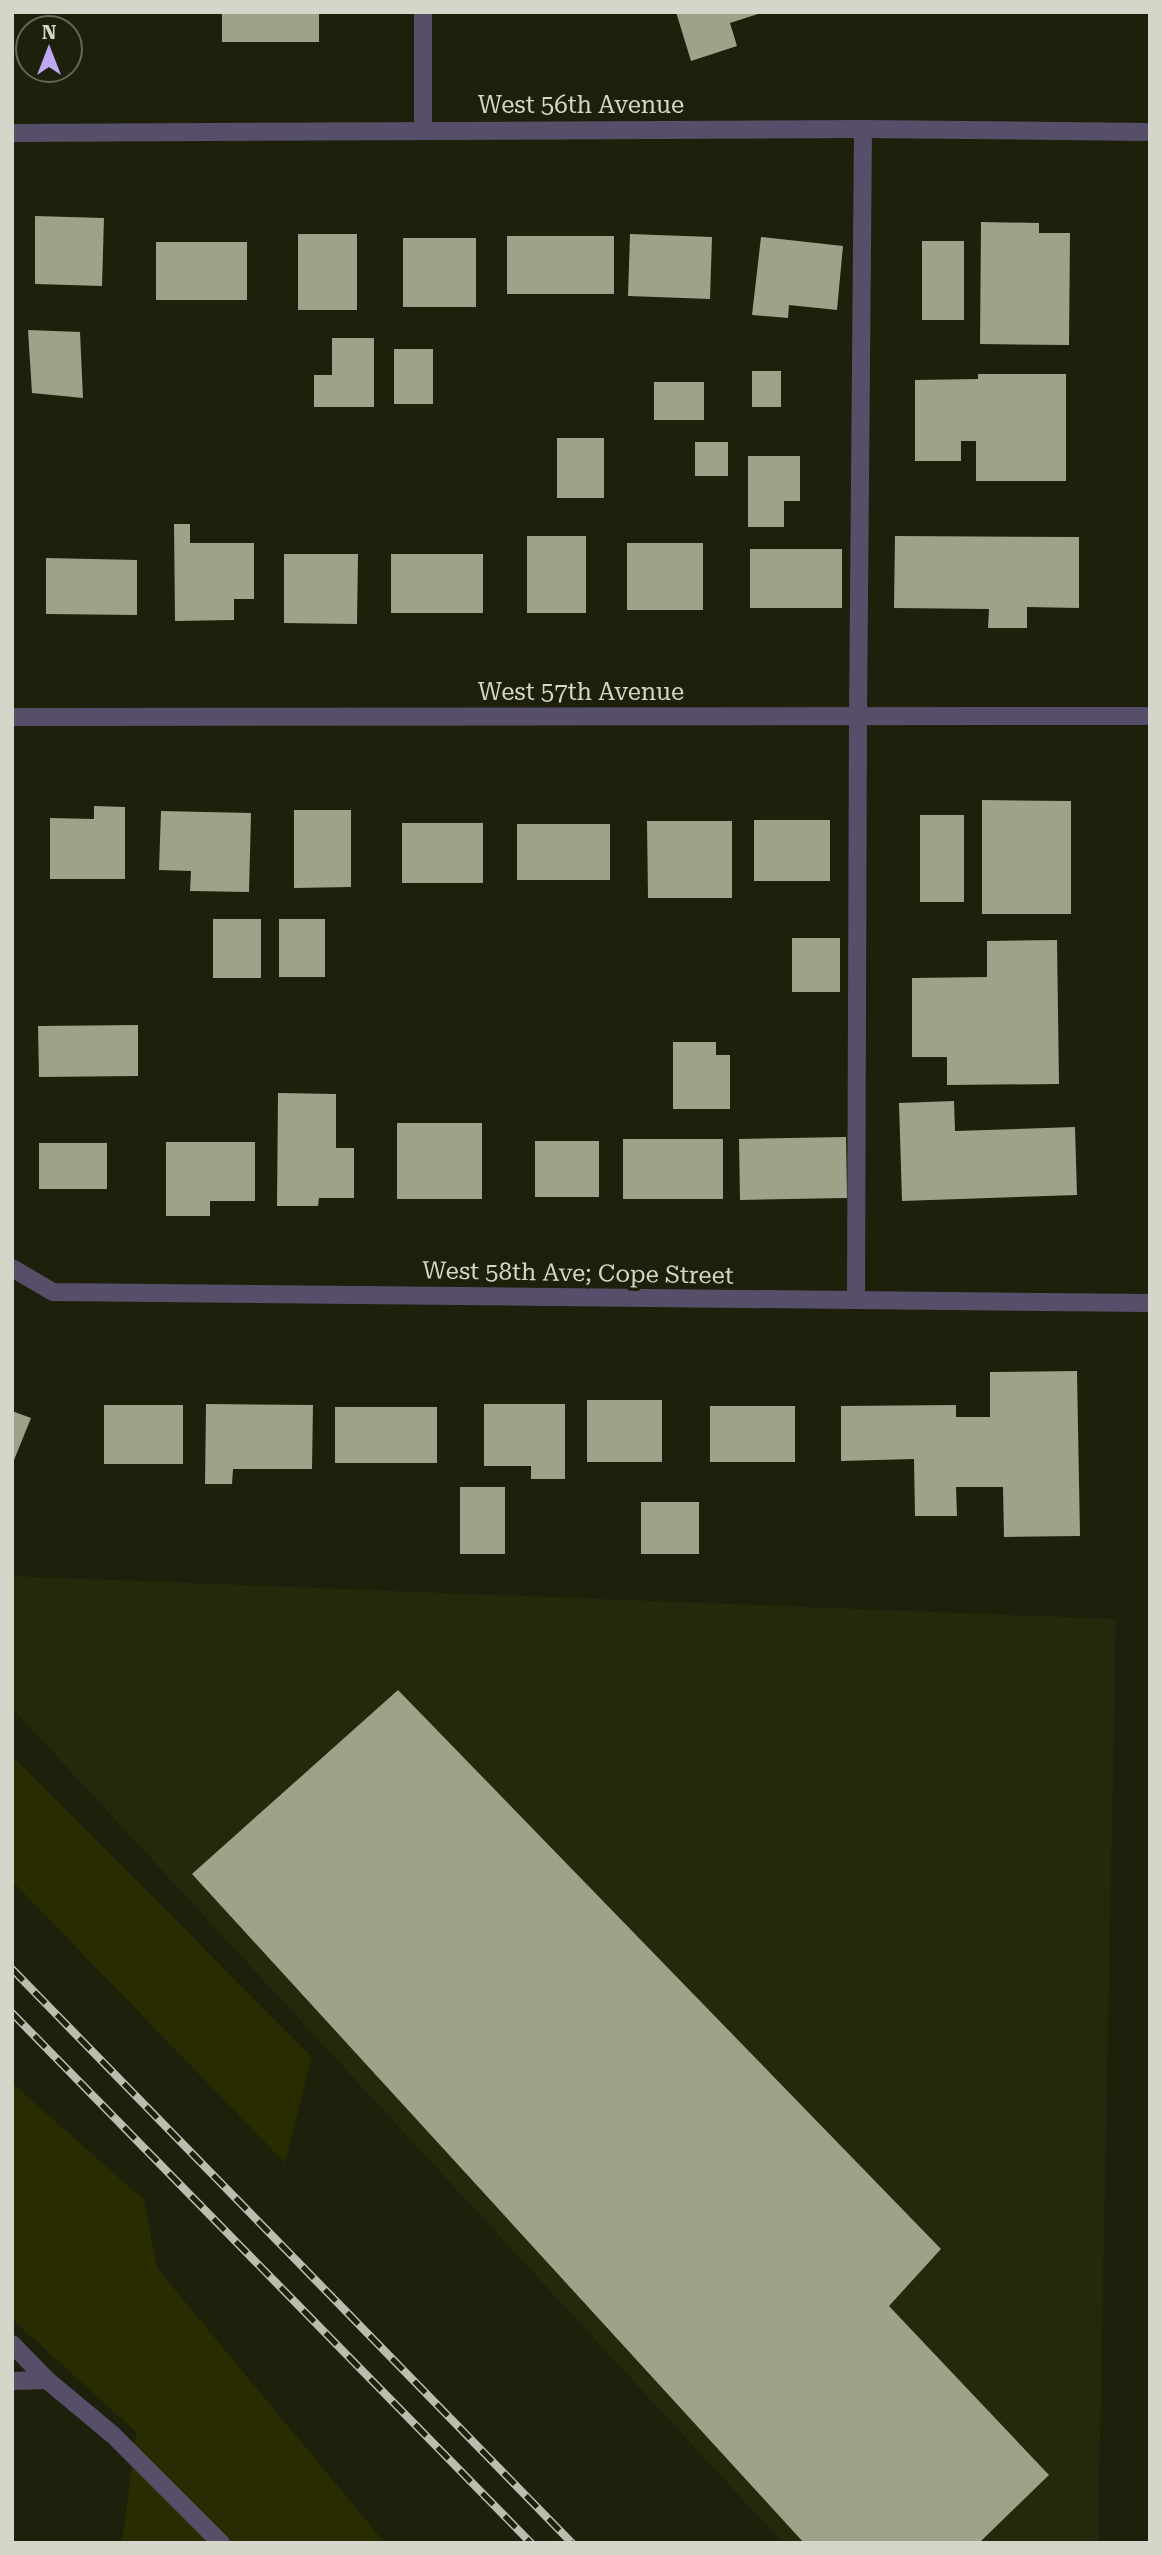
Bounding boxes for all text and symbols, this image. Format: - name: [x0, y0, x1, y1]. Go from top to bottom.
- north arrow: [14, 14, 84, 84]
- text: N: [42, 21, 57, 44]
- street label: West 56th Avenue: [478, 91, 684, 119]
- street label: West 57th Avenue: [478, 678, 684, 706]
- street label: West 58th Ave; Cope Street: [422, 1256, 734, 1290]

